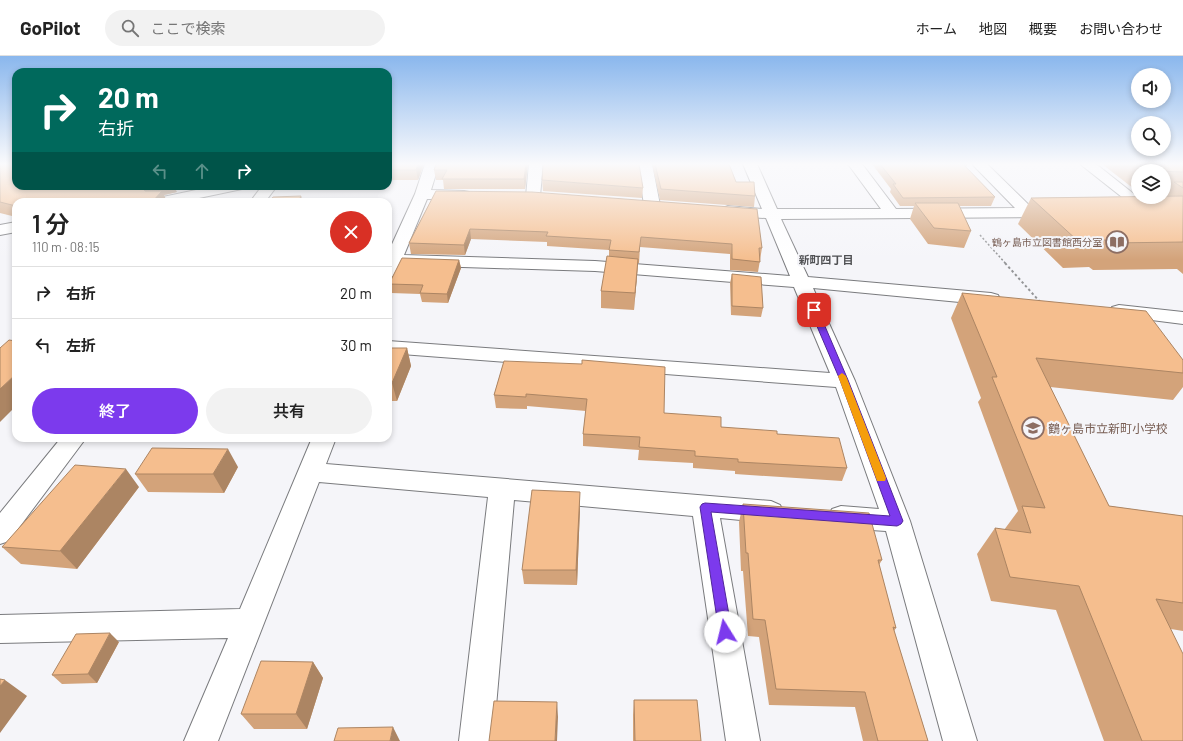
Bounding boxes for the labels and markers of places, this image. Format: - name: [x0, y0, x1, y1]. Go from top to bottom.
- library icon: 鶴ヶ島市立図書館西分室: [1104, 229, 1130, 255]
- place label: 鶴ヶ島市立図書館西分室: [992, 236, 1102, 248]
- pin: [797, 293, 831, 327]
- school or university icon: 鶴ヶ島市立新町小学校: [1020, 415, 1046, 441]
- place label: 鶴ヶ島市立新町小学校: [1048, 421, 1168, 435]

